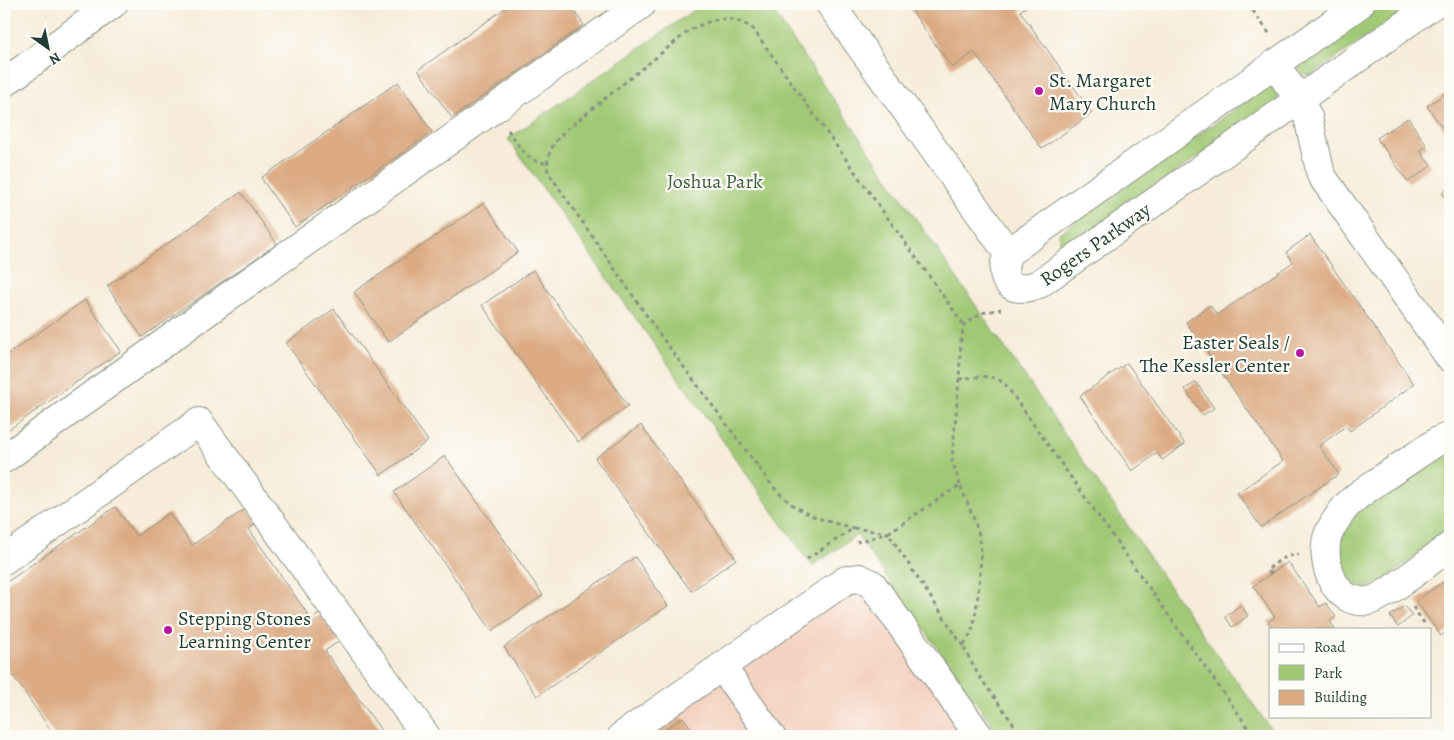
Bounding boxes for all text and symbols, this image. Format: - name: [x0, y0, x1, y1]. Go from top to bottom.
- north arrow: [22, 22, 72, 72]
- text: N: [45, 48, 64, 69]
- place label: St. Margaret Mary Church: [1049, 67, 1157, 117]
- marker: St. Margaret Mary Church: [1033, 85, 1045, 97]
- park label: Joshua Park: [667, 168, 763, 195]
- street label: Rogers Parkway: [1035, 196, 1157, 293]
- place label: Easter Seals / The Kessler Center: [1140, 329, 1290, 379]
- marker: Easter Seals / The Kessler Center: [1294, 347, 1306, 359]
- place label: Stepping Stones Learning Center: [178, 605, 311, 655]
- marker: Stepping Stones Learning Center: [162, 624, 174, 636]
- legend: [1269, 628, 1432, 718]
- text: Road: [1314, 637, 1346, 657]
- text: Park: [1314, 663, 1343, 683]
- text: Building: [1314, 687, 1367, 707]

